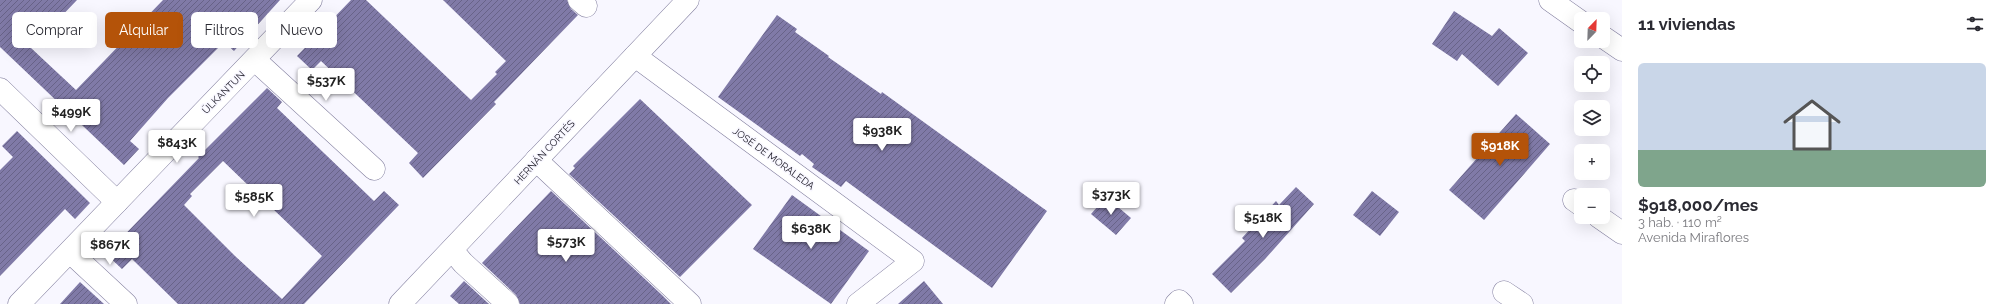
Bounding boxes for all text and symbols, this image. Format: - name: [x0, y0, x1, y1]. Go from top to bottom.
- chip: Comprar: [12, 12, 97, 48]
- chip: Alquilar: [105, 12, 183, 48]
- chip: Filtros: [191, 12, 258, 48]
- chip: Nuevo: [266, 12, 337, 48]
- north arrow: [1574, 12, 1610, 48]
- map controls: [1574, 12, 1610, 224]
- icon: filters: [1964, 13, 1986, 35]
- text: 11 viviendas: [1638, 14, 1735, 34]
- button: locate: [1574, 56, 1610, 92]
- pin: $537K: [298, 68, 354, 102]
- street label: ÜLKANTUN: [200, 69, 247, 116]
- text: $537K: [307, 73, 345, 88]
- icon: home: [1776, 89, 1848, 161]
- pin: $499K: [43, 99, 99, 133]
- button: layers: [1574, 100, 1610, 136]
- text: $499K: [51, 104, 91, 119]
- street label: HERNÁN CORTÉS: [512, 118, 577, 187]
- pin: $938K: [854, 118, 910, 152]
- text: $938K: [862, 123, 902, 138]
- street label: JOSÉ DE MORALEDA: [731, 125, 817, 192]
- pin: $843K: [149, 130, 205, 164]
- pin: $918K: [1472, 133, 1528, 167]
- text: $843K: [157, 135, 197, 150]
- text: $918K: [1481, 138, 1519, 153]
- button: +: [1574, 144, 1610, 180]
- pin: $373K: [1083, 182, 1139, 216]
- pin: $585K: [226, 184, 282, 218]
- text: $373K: [1092, 187, 1130, 202]
- button: −: [1574, 188, 1610, 224]
- text: $585K: [234, 189, 274, 204]
- text: $918,000/mes: [1638, 195, 1758, 215]
- pin: $518K: [1235, 205, 1291, 239]
- text: $518K: [1244, 210, 1282, 225]
- text: 3 hab. · 110 m²: [1638, 215, 1722, 230]
- pin: $638K: [783, 216, 839, 250]
- text: $638K: [791, 221, 831, 236]
- pin: $573K: [538, 229, 594, 263]
- text: Avenida Miraflores: [1638, 230, 1749, 245]
- pin: $867K: [82, 232, 138, 266]
- text: $573K: [547, 234, 585, 249]
- text: $867K: [90, 237, 130, 252]

